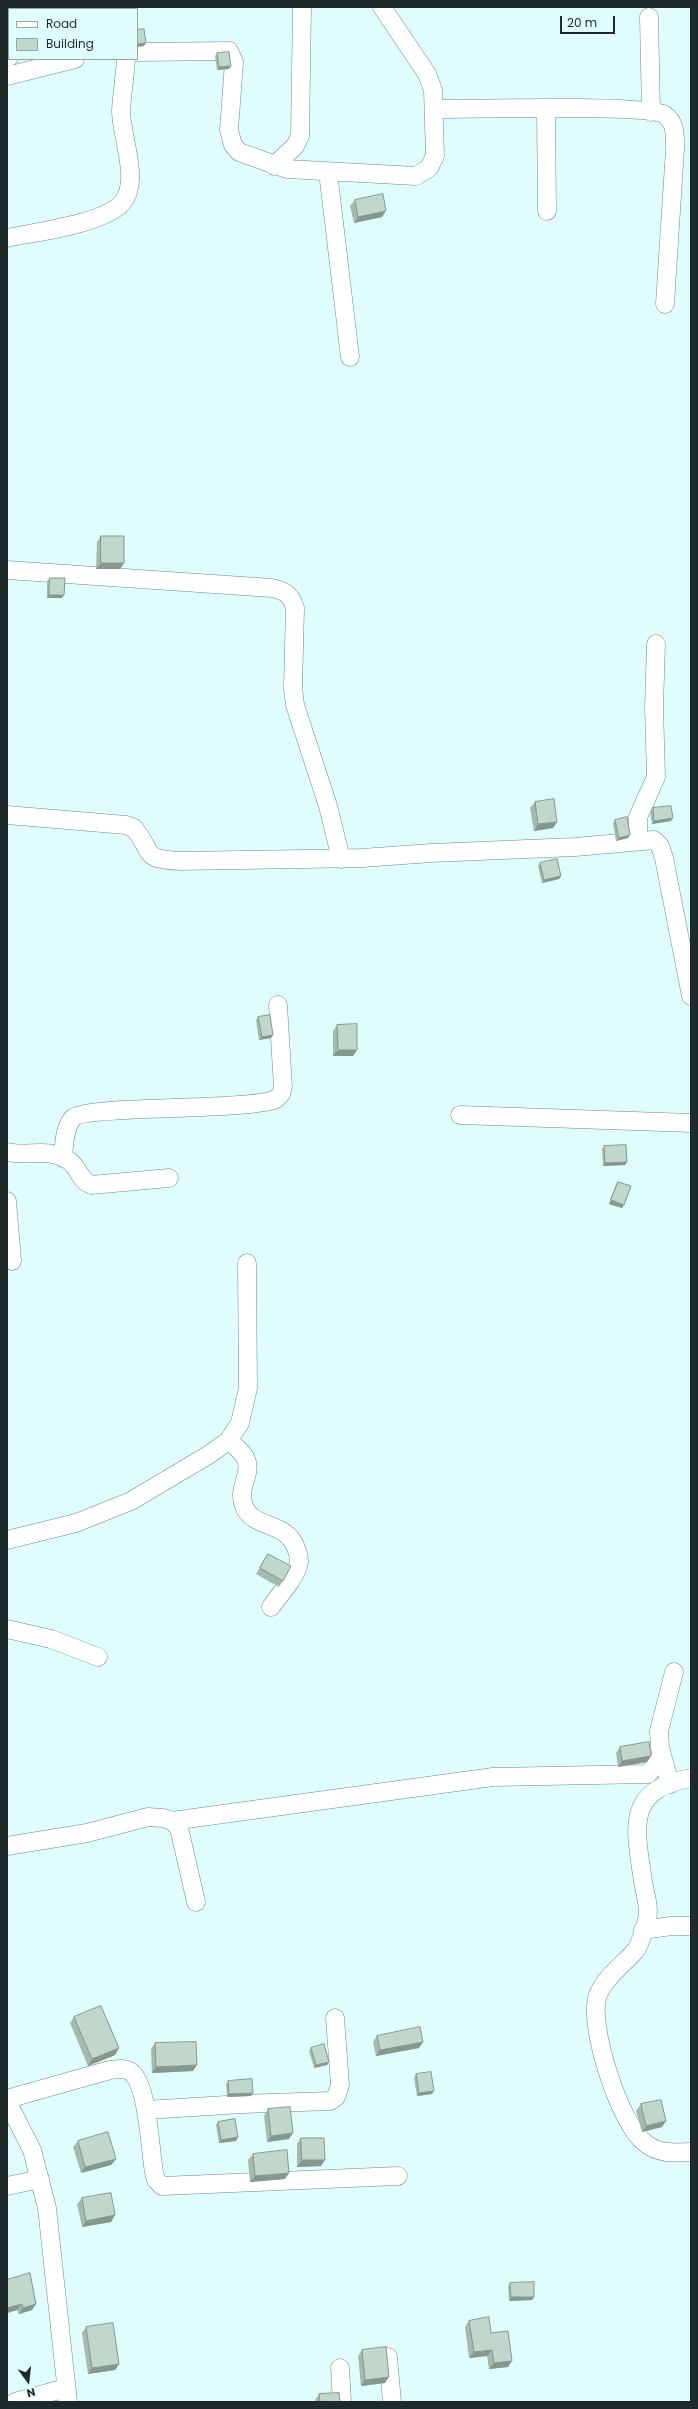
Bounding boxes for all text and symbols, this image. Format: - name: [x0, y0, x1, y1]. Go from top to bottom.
- legend: [8, 8, 138, 60]
- scale bar: [562, 8, 617, 34]
- text: 20 m: [567, 14, 597, 31]
- text: Road: [46, 15, 77, 32]
- text: Building: [46, 35, 94, 52]
- north arrow: [8, 2361, 48, 2401]
- text: N: [25, 2384, 37, 2401]

